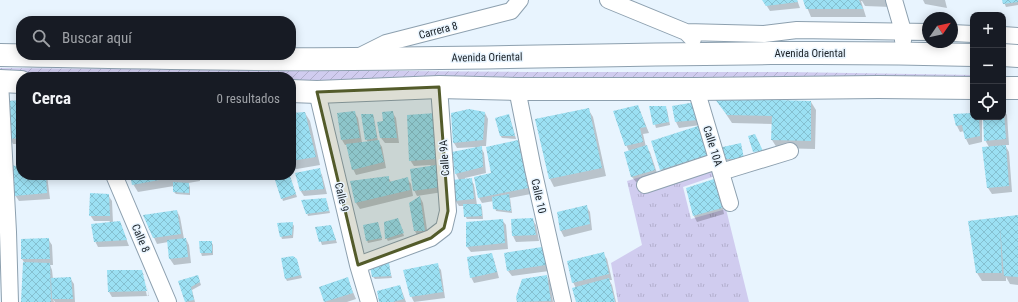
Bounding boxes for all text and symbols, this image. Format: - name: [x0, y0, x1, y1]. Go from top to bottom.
- north arrow: [922, 12, 958, 48]
- map controls: [970, 12, 1006, 120]
- button: +: [970, 12, 1006, 48]
- search box: [16, 16, 296, 60]
- street label: Carrera 8: [417, 19, 459, 42]
- icon: search: [30, 27, 52, 49]
- text: Buscar aquí: [62, 29, 132, 47]
- street label: Avenida Oriental: [775, 47, 846, 60]
- button: −: [970, 48, 1006, 84]
- street label: Avenida Oriental: [451, 50, 523, 65]
- button: locate: [970, 84, 1006, 120]
- text: Cerca: [32, 88, 71, 108]
- text: 0 resultados: [216, 91, 280, 106]
- street label: Calle 10A: [700, 124, 725, 168]
- street label: Calle 9A: [437, 139, 452, 176]
- street label: Calle 10: [528, 178, 549, 215]
- street label: Calle 9: [332, 181, 351, 213]
- street label: Calle 8: [129, 222, 152, 254]

